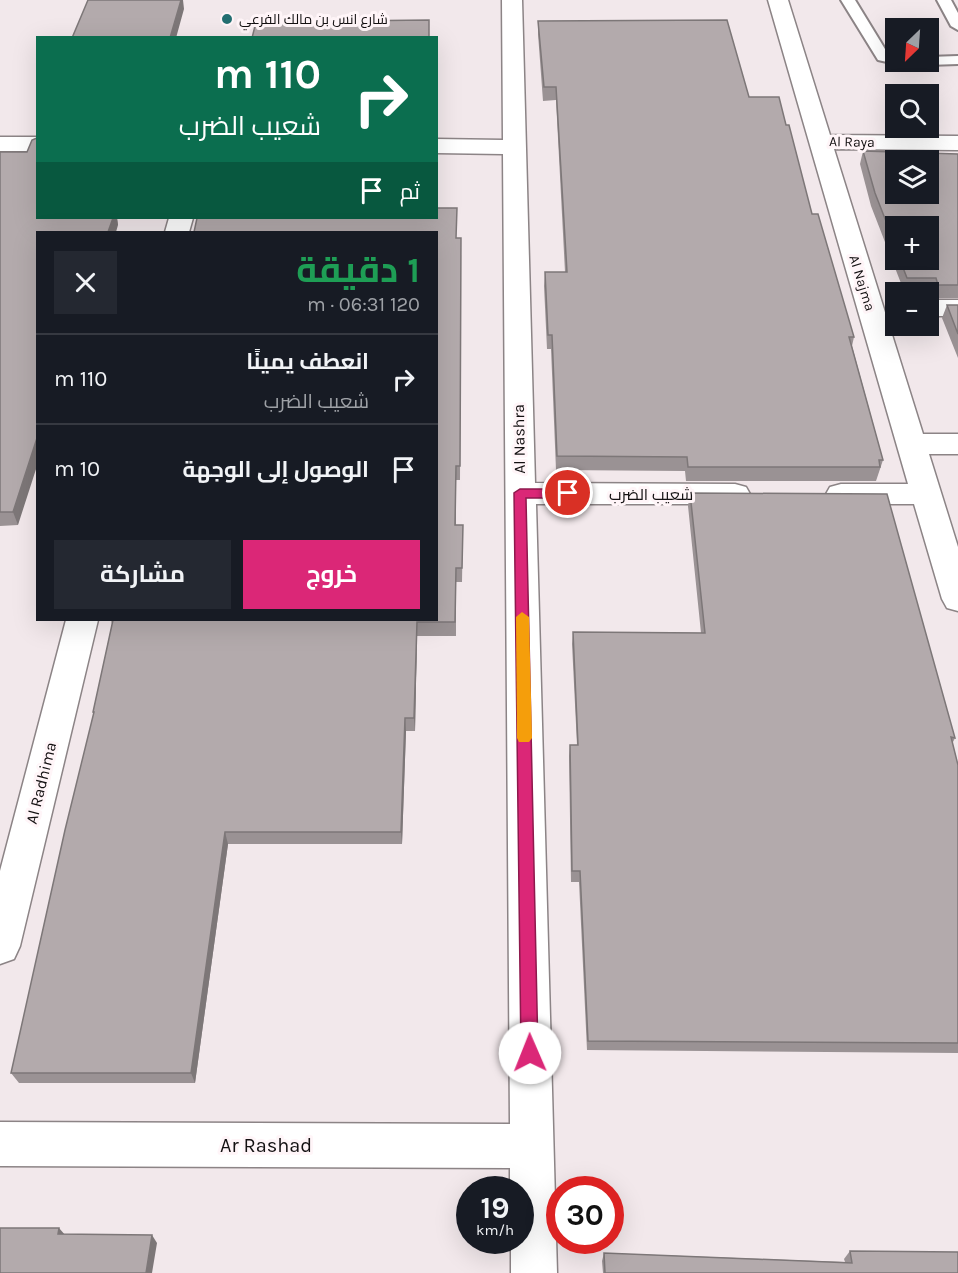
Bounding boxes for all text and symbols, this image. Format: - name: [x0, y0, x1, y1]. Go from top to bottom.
- place label: شارع انس بن مالك الفرعي: [239, 11, 388, 31]
- marker: شارع انس بن مالك الفرعي: [220, 12, 234, 26]
- north arrow: [885, 18, 939, 72]
- map controls: [885, 18, 939, 336]
- text: 110 m: [214, 49, 321, 99]
- icon: right: [342, 60, 420, 138]
- button: search: [885, 84, 939, 138]
- text: شعيب الضرب: [179, 110, 321, 142]
- street label: Al Raya: [829, 133, 875, 151]
- button: layers: [885, 150, 939, 204]
- icon: arrive: [355, 174, 388, 207]
- text: ثم: [400, 179, 420, 205]
- button: +: [885, 216, 939, 270]
- text: 1 دقيقة: [296, 249, 420, 291]
- button: close: [54, 251, 117, 314]
- street label: Al Najma: [845, 253, 879, 313]
- button: −: [885, 282, 939, 336]
- text: 120 m · 06:31: [307, 293, 420, 316]
- text: انعطف يمينًا: [246, 349, 369, 375]
- icon: right: [387, 363, 420, 396]
- text: 110 m: [54, 366, 107, 392]
- text: شعيب الضرب: [264, 390, 369, 413]
- street label: Al Nashra: [509, 404, 529, 474]
- icon: arrive: [387, 453, 420, 486]
- text: 10 m: [54, 456, 100, 482]
- text: الوصول إلى الوجهة: [183, 457, 369, 483]
- pin: [542, 467, 593, 518]
- icon: arrive: [551, 476, 584, 509]
- street label: شعيب الضرب: [609, 485, 693, 504]
- button: مشاركة: [54, 540, 231, 609]
- button: خروج: [243, 540, 420, 609]
- street label: Al Radhima: [22, 740, 60, 826]
- position arrow: [498, 1021, 562, 1085]
- street label: Ar Rashad: [220, 1134, 312, 1157]
- speed limit sign: 30: [546, 1176, 624, 1254]
- text: 19: [480, 1190, 509, 1226]
- text: km/h: [476, 1221, 514, 1239]

